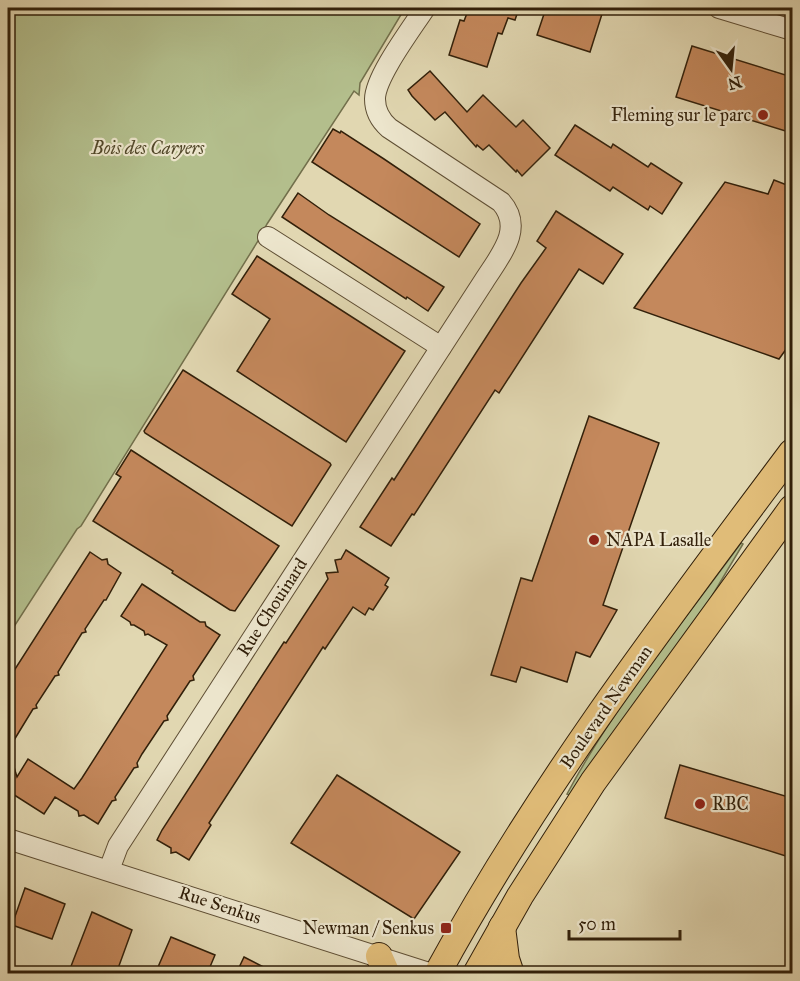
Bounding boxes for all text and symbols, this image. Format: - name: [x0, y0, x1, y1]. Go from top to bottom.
- north arrow: [701, 39, 761, 99]
- text: N: [725, 72, 744, 94]
- place label: Fleming sur le parc: [611, 104, 751, 127]
- marker: Fleming sur le parc: [756, 108, 770, 122]
- park label: Bois des Caryers: [91, 137, 205, 159]
- place label: NAPA Lasalle: [606, 529, 711, 551]
- marker: NAPA Lasalle: [587, 533, 601, 547]
- street label: Rue Chouinard: [232, 554, 312, 660]
- street label: Boulevard Newman: [555, 641, 657, 773]
- place label: RBC: [712, 793, 749, 815]
- marker: RBC: [693, 797, 707, 811]
- street label: Rue Senkus: [176, 881, 264, 929]
- scale bar: [569, 903, 680, 941]
- text: 50 m: [578, 913, 616, 935]
- place label: Newman / Senkus: [303, 917, 434, 939]
- marker: Newman / Senkus: [439, 921, 453, 935]

